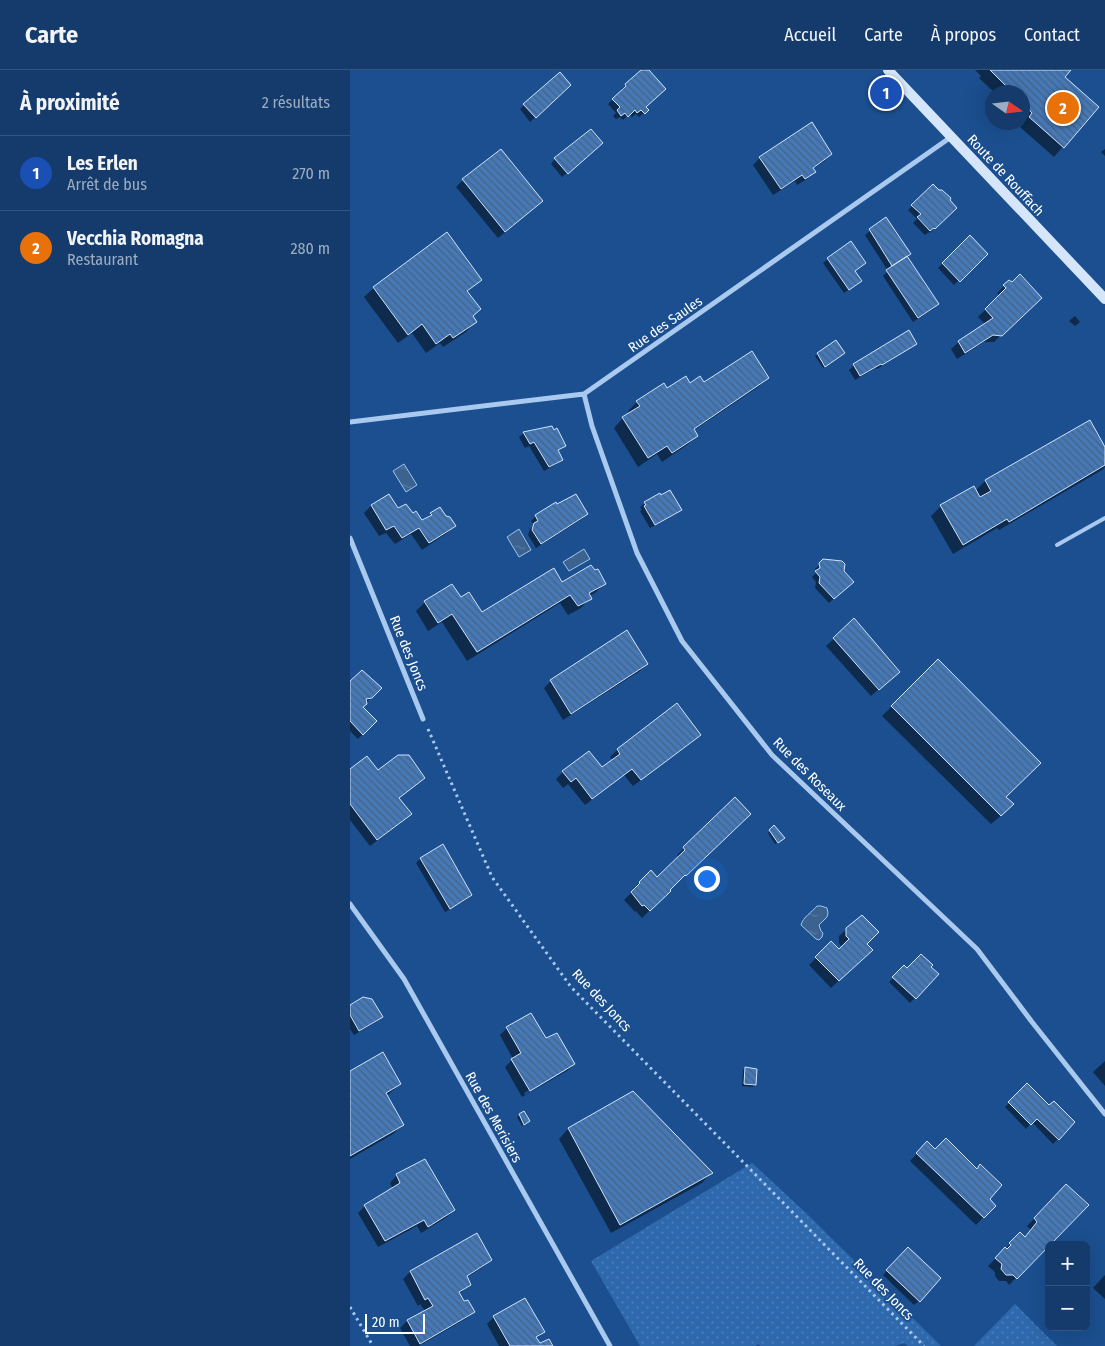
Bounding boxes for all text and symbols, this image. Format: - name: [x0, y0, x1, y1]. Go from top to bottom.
- text: Carte: [25, 21, 78, 49]
- text: Accueil: [784, 24, 836, 46]
- text: Carte: [864, 24, 903, 46]
- text: À propos: [931, 24, 996, 46]
- text: Contact: [1024, 24, 1080, 46]
- pin: 1: [870, 74, 902, 112]
- north arrow: [985, 85, 1030, 130]
- pin: 2: [1047, 89, 1079, 127]
- text: À proximité: [20, 90, 120, 116]
- text: 2 résultats: [262, 93, 330, 112]
- street label: Route de Rouffach: [964, 131, 1048, 220]
- text: Les Erlen: [67, 152, 138, 175]
- text: 1: [33, 164, 39, 183]
- text: 270 m: [292, 164, 330, 183]
- text: Arrêt de bus: [67, 175, 147, 194]
- text: Vecchia Romagna: [67, 227, 204, 250]
- text: 2: [32, 239, 40, 258]
- text: 280 m: [291, 239, 330, 258]
- text: Restaurant: [67, 250, 138, 269]
- street label: Rue des Saules: [625, 293, 706, 356]
- street label: Rue des Joncs: [386, 613, 431, 693]
- street label: Rue des Roseaux: [769, 734, 850, 815]
- your location: [694, 866, 720, 892]
- street label: Rue des Joncs: [568, 966, 635, 1035]
- street label: Rue des Merisiers: [462, 1069, 526, 1166]
- map controls: [1045, 1241, 1090, 1331]
- button: +: [1045, 1241, 1090, 1286]
- street label: Rue des Joncs: [850, 1255, 917, 1324]
- button: −: [1045, 1286, 1090, 1331]
- scale bar: [365, 1311, 425, 1334]
- text: 20 m: [372, 1314, 400, 1331]

